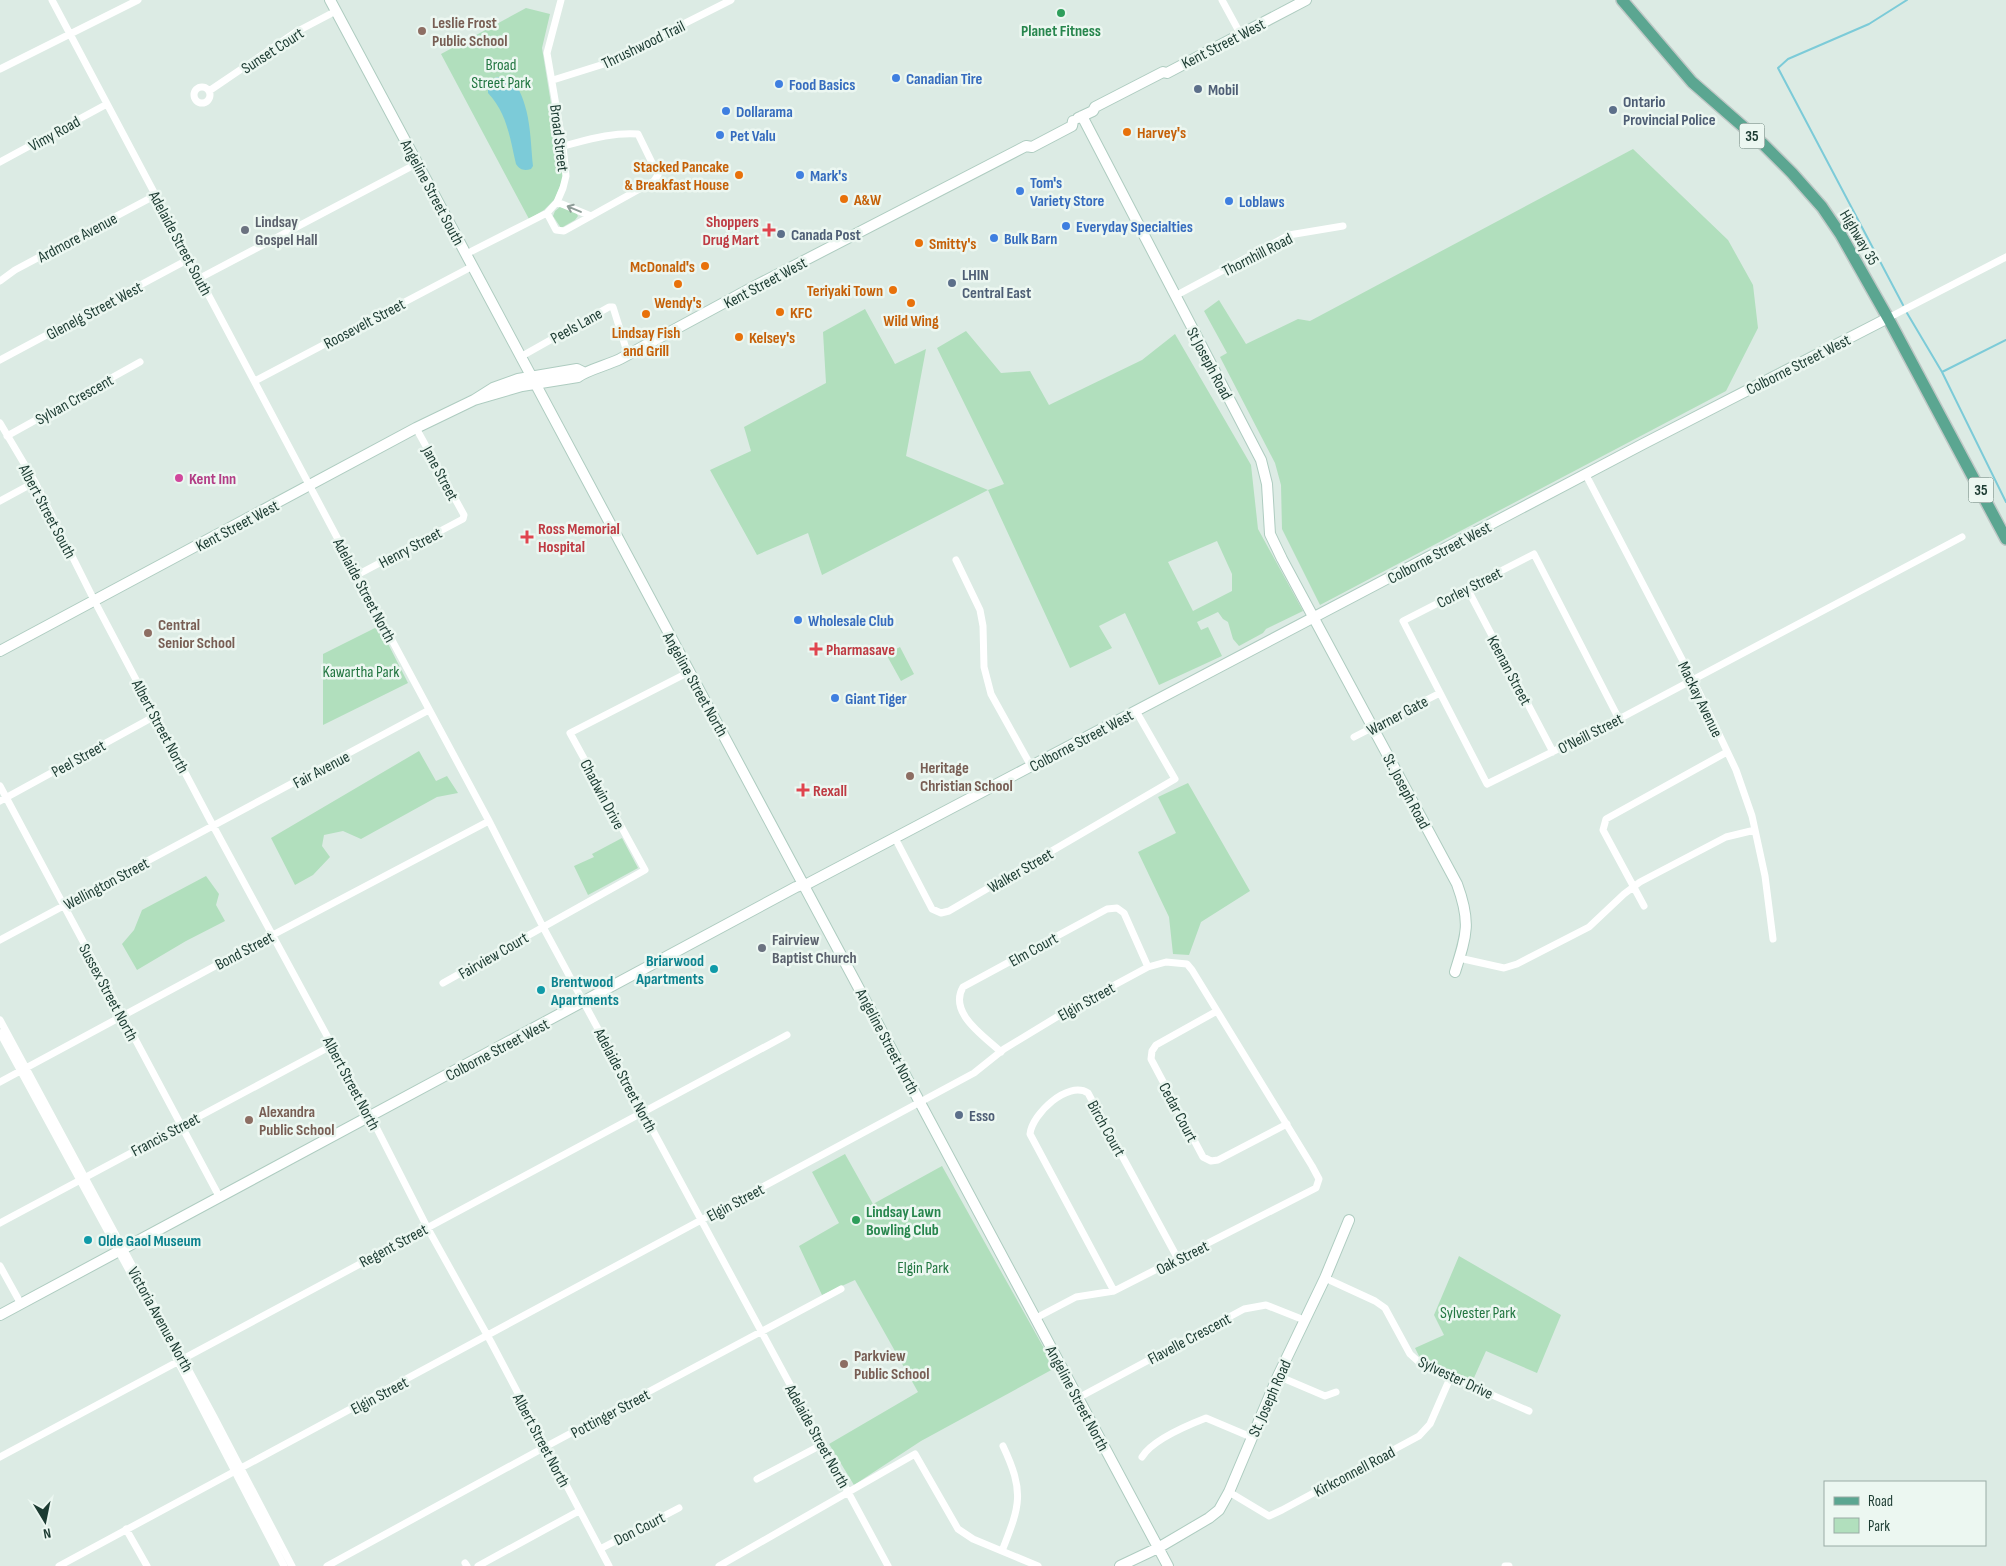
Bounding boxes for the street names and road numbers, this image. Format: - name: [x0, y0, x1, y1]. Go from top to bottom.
- street label: Kent Street West: [1179, 15, 1269, 74]
- street label: Thrushwood Trail: [599, 17, 688, 74]
- street label: Sunset Court: [238, 24, 308, 78]
- street label: Broad Street: [545, 104, 572, 173]
- street label: Vimy Road: [26, 112, 84, 156]
- road number: 35: [1740, 124, 1764, 148]
- street label: Angeline Street South: [395, 136, 468, 249]
- street label: Adelaide Street South: [144, 187, 215, 299]
- street label: Highway 35: [1835, 207, 1883, 269]
- street label: Ardmore Avenue: [34, 209, 121, 268]
- street label: Thornhill Road: [1219, 230, 1296, 281]
- street label: Kent Street West: [721, 253, 811, 313]
- street label: Glenelg Street West: [43, 278, 146, 345]
- street label: Roosevelt Street: [321, 295, 409, 354]
- street label: Peels Lane: [548, 304, 606, 348]
- street label: St Joseph Road: [1182, 324, 1236, 403]
- street label: Colborne Street West: [1743, 331, 1854, 400]
- street label: Sylvan Crescent: [32, 371, 117, 430]
- street label: Jane Street: [417, 442, 462, 504]
- street label: Albert Street South: [14, 461, 79, 562]
- road number: 35: [1968, 478, 1994, 502]
- street label: Kent Street West: [193, 496, 283, 556]
- street label: Colborne Street West: [1385, 518, 1495, 589]
- street label: Henry Street: [376, 524, 446, 573]
- street label: Adelaide Street North: [328, 535, 399, 646]
- street label: Corley Street: [1434, 564, 1506, 613]
- street label: Angeline Street North: [658, 628, 731, 740]
- street label: Keenan Street: [1482, 633, 1535, 709]
- street label: Mackay Avenue: [1673, 659, 1726, 741]
- street label: Albert Street North: [127, 676, 192, 777]
- street label: Warner Gate: [1364, 692, 1431, 740]
- street label: Colborne Street West: [1027, 706, 1137, 777]
- street label: O'Neill Street: [1555, 710, 1626, 759]
- street label: Peel Street: [48, 737, 109, 782]
- street label: Fair Avenue: [290, 748, 353, 793]
- street label: St. Joseph Road: [1378, 751, 1433, 832]
- street label: Chadwin Drive: [575, 756, 628, 833]
- street label: Walker Street: [985, 845, 1057, 898]
- street label: Wellington Street: [61, 854, 153, 915]
- street label: Bond Street: [212, 928, 277, 975]
- street label: Fairview Court: [456, 929, 532, 984]
- street label: Elm Court: [1006, 929, 1062, 971]
- street label: Sussex Street North: [74, 941, 141, 1045]
- street label: Elgin Street: [1055, 979, 1119, 1026]
- street label: Angeline Street North: [850, 985, 922, 1098]
- street label: Colborne Street West: [443, 1015, 553, 1086]
- street label: Adelaide Street North: [589, 1025, 660, 1136]
- street label: Albert Street North: [318, 1033, 383, 1134]
- street label: Cedar Court: [1154, 1080, 1201, 1146]
- street label: Birch Court: [1083, 1098, 1129, 1160]
- street label: Francis Street: [128, 1109, 203, 1161]
- street label: Elgin Street: [704, 1180, 768, 1226]
- street label: Regent Street: [356, 1220, 431, 1272]
- street label: Oak Street: [1153, 1237, 1212, 1280]
- street label: Victoria Avenue North: [123, 1264, 196, 1376]
- street label: Flavelle Crescent: [1145, 1309, 1235, 1369]
- street label: Angeline Street North: [1040, 1342, 1112, 1455]
- street label: Sylvester Drive: [1415, 1353, 1496, 1404]
- street label: St. Joseph Road: [1245, 1357, 1296, 1440]
- street label: Elgin Street: [348, 1373, 412, 1419]
- street label: Adelaide Street North: [780, 1381, 853, 1492]
- street label: Pottinger Street: [568, 1386, 654, 1443]
- street label: Albert Street North: [508, 1390, 573, 1491]
- street label: Kirkconnell Road: [1311, 1443, 1398, 1502]
- street label: Don Court: [611, 1508, 668, 1550]

